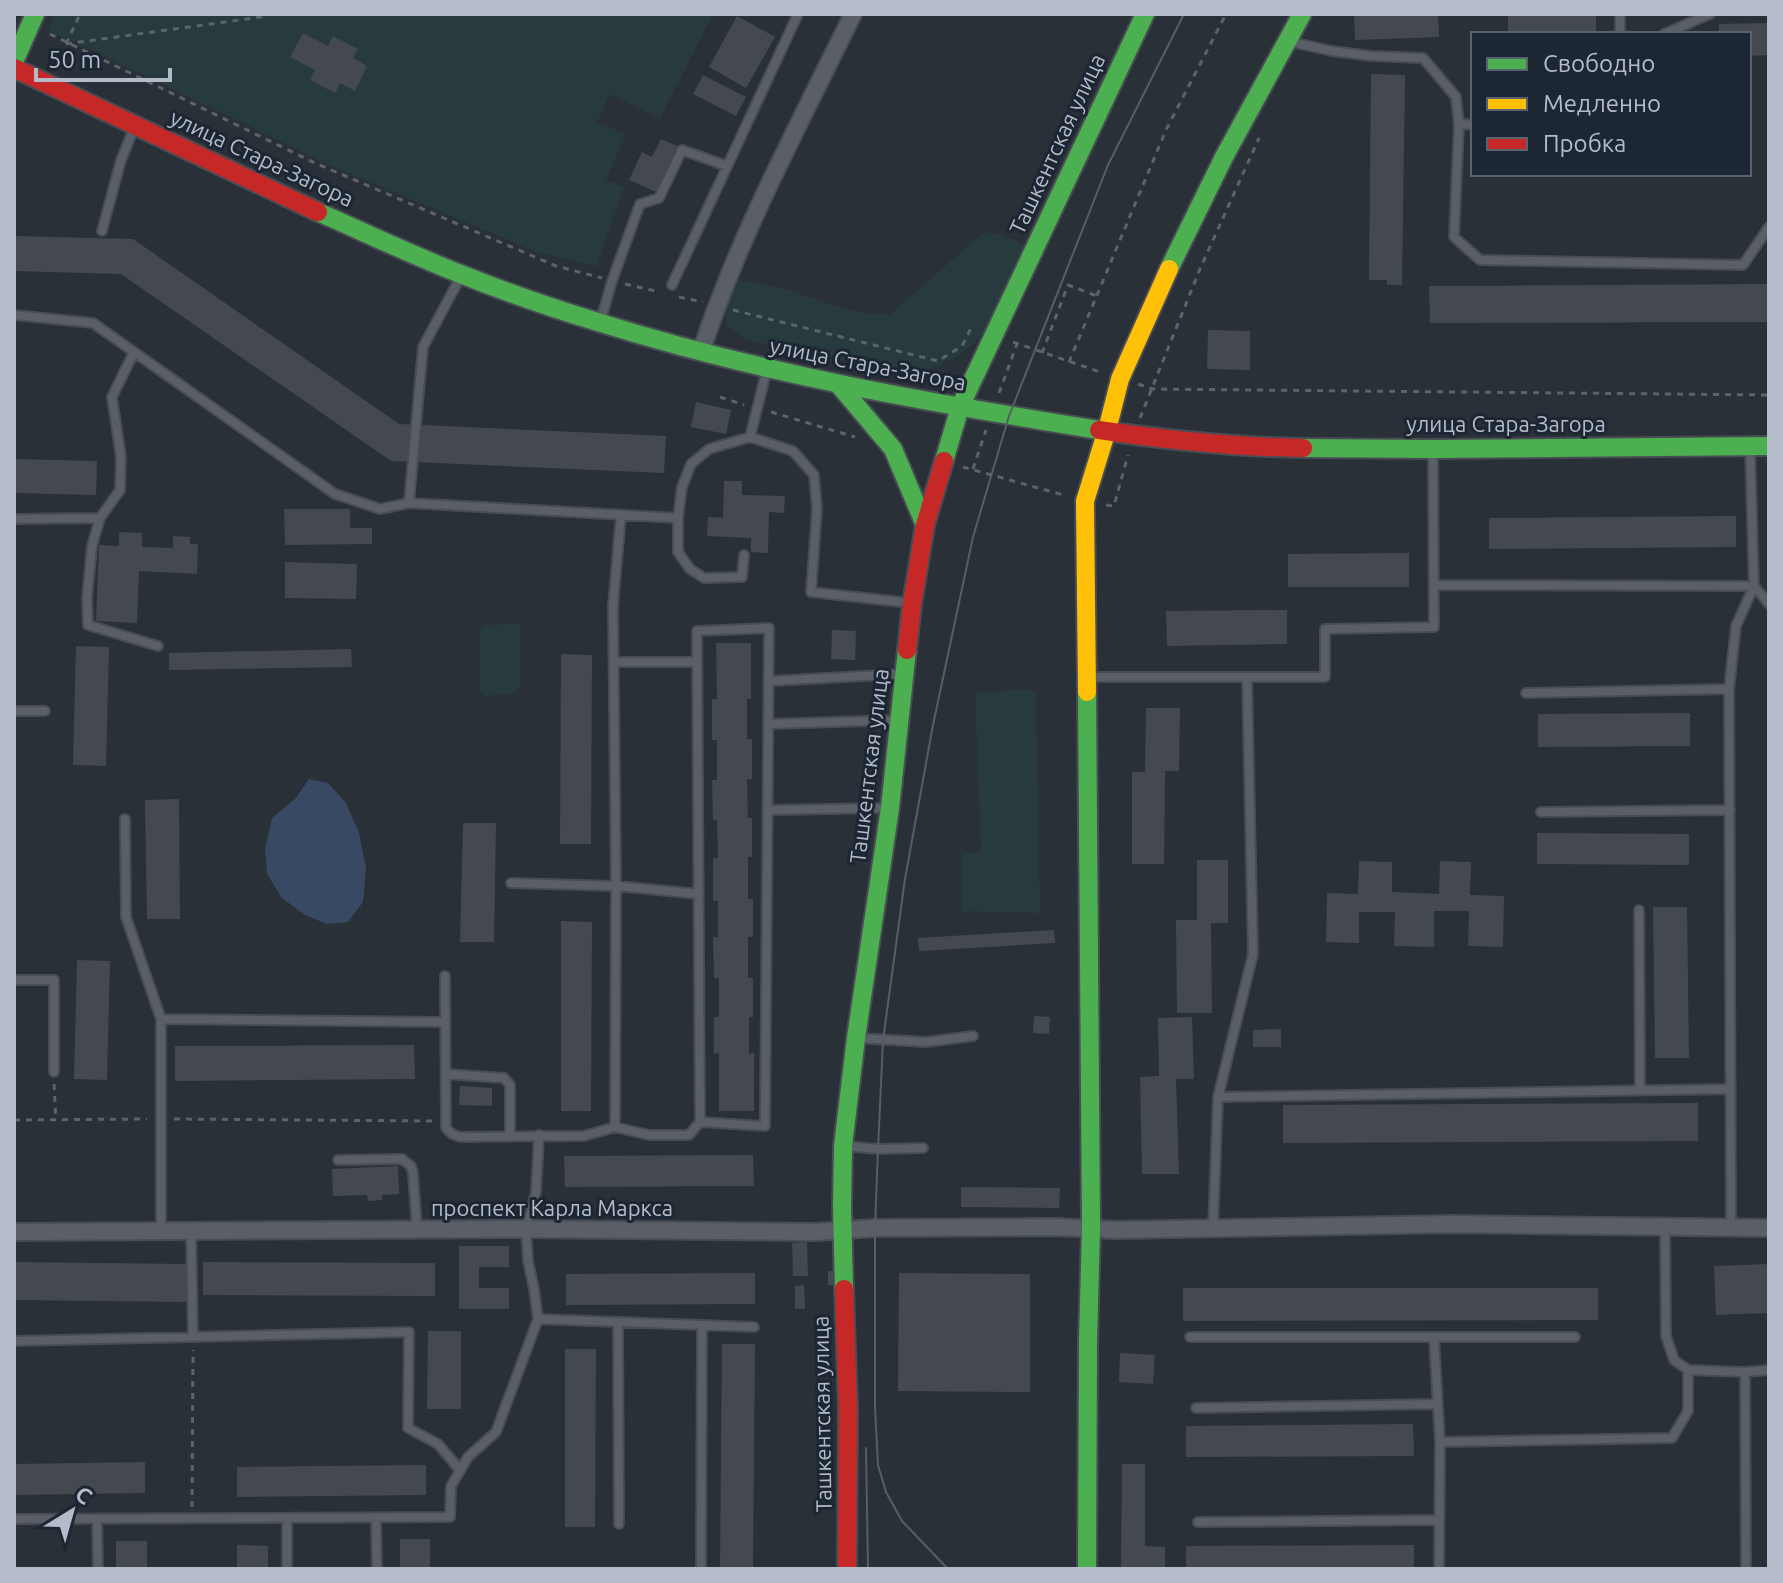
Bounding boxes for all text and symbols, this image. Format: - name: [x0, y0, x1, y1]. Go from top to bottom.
- scale bar: [36, 32, 170, 82]
- legend: [1471, 32, 1751, 176]
- text: 50 m: [48, 46, 101, 73]
- street label: Ташкентская улица: [1004, 50, 1109, 238]
- text: Свободно: [1543, 50, 1655, 77]
- text: Медленно: [1543, 90, 1661, 117]
- street label: улица Стара-Загора: [167, 104, 358, 211]
- text: Пробка: [1543, 130, 1626, 157]
- street label: улица Стара-Загора: [768, 332, 968, 395]
- street label: улица Стара-Загора: [1406, 411, 1606, 436]
- street label: Ташкентская улица: [844, 667, 893, 865]
- street label: проспект Карла Маркса: [431, 1195, 673, 1220]
- street label: Ташкентская улица: [807, 1316, 836, 1512]
- north arrow: [32, 1471, 112, 1551]
- text: С: [71, 1480, 97, 1509]

